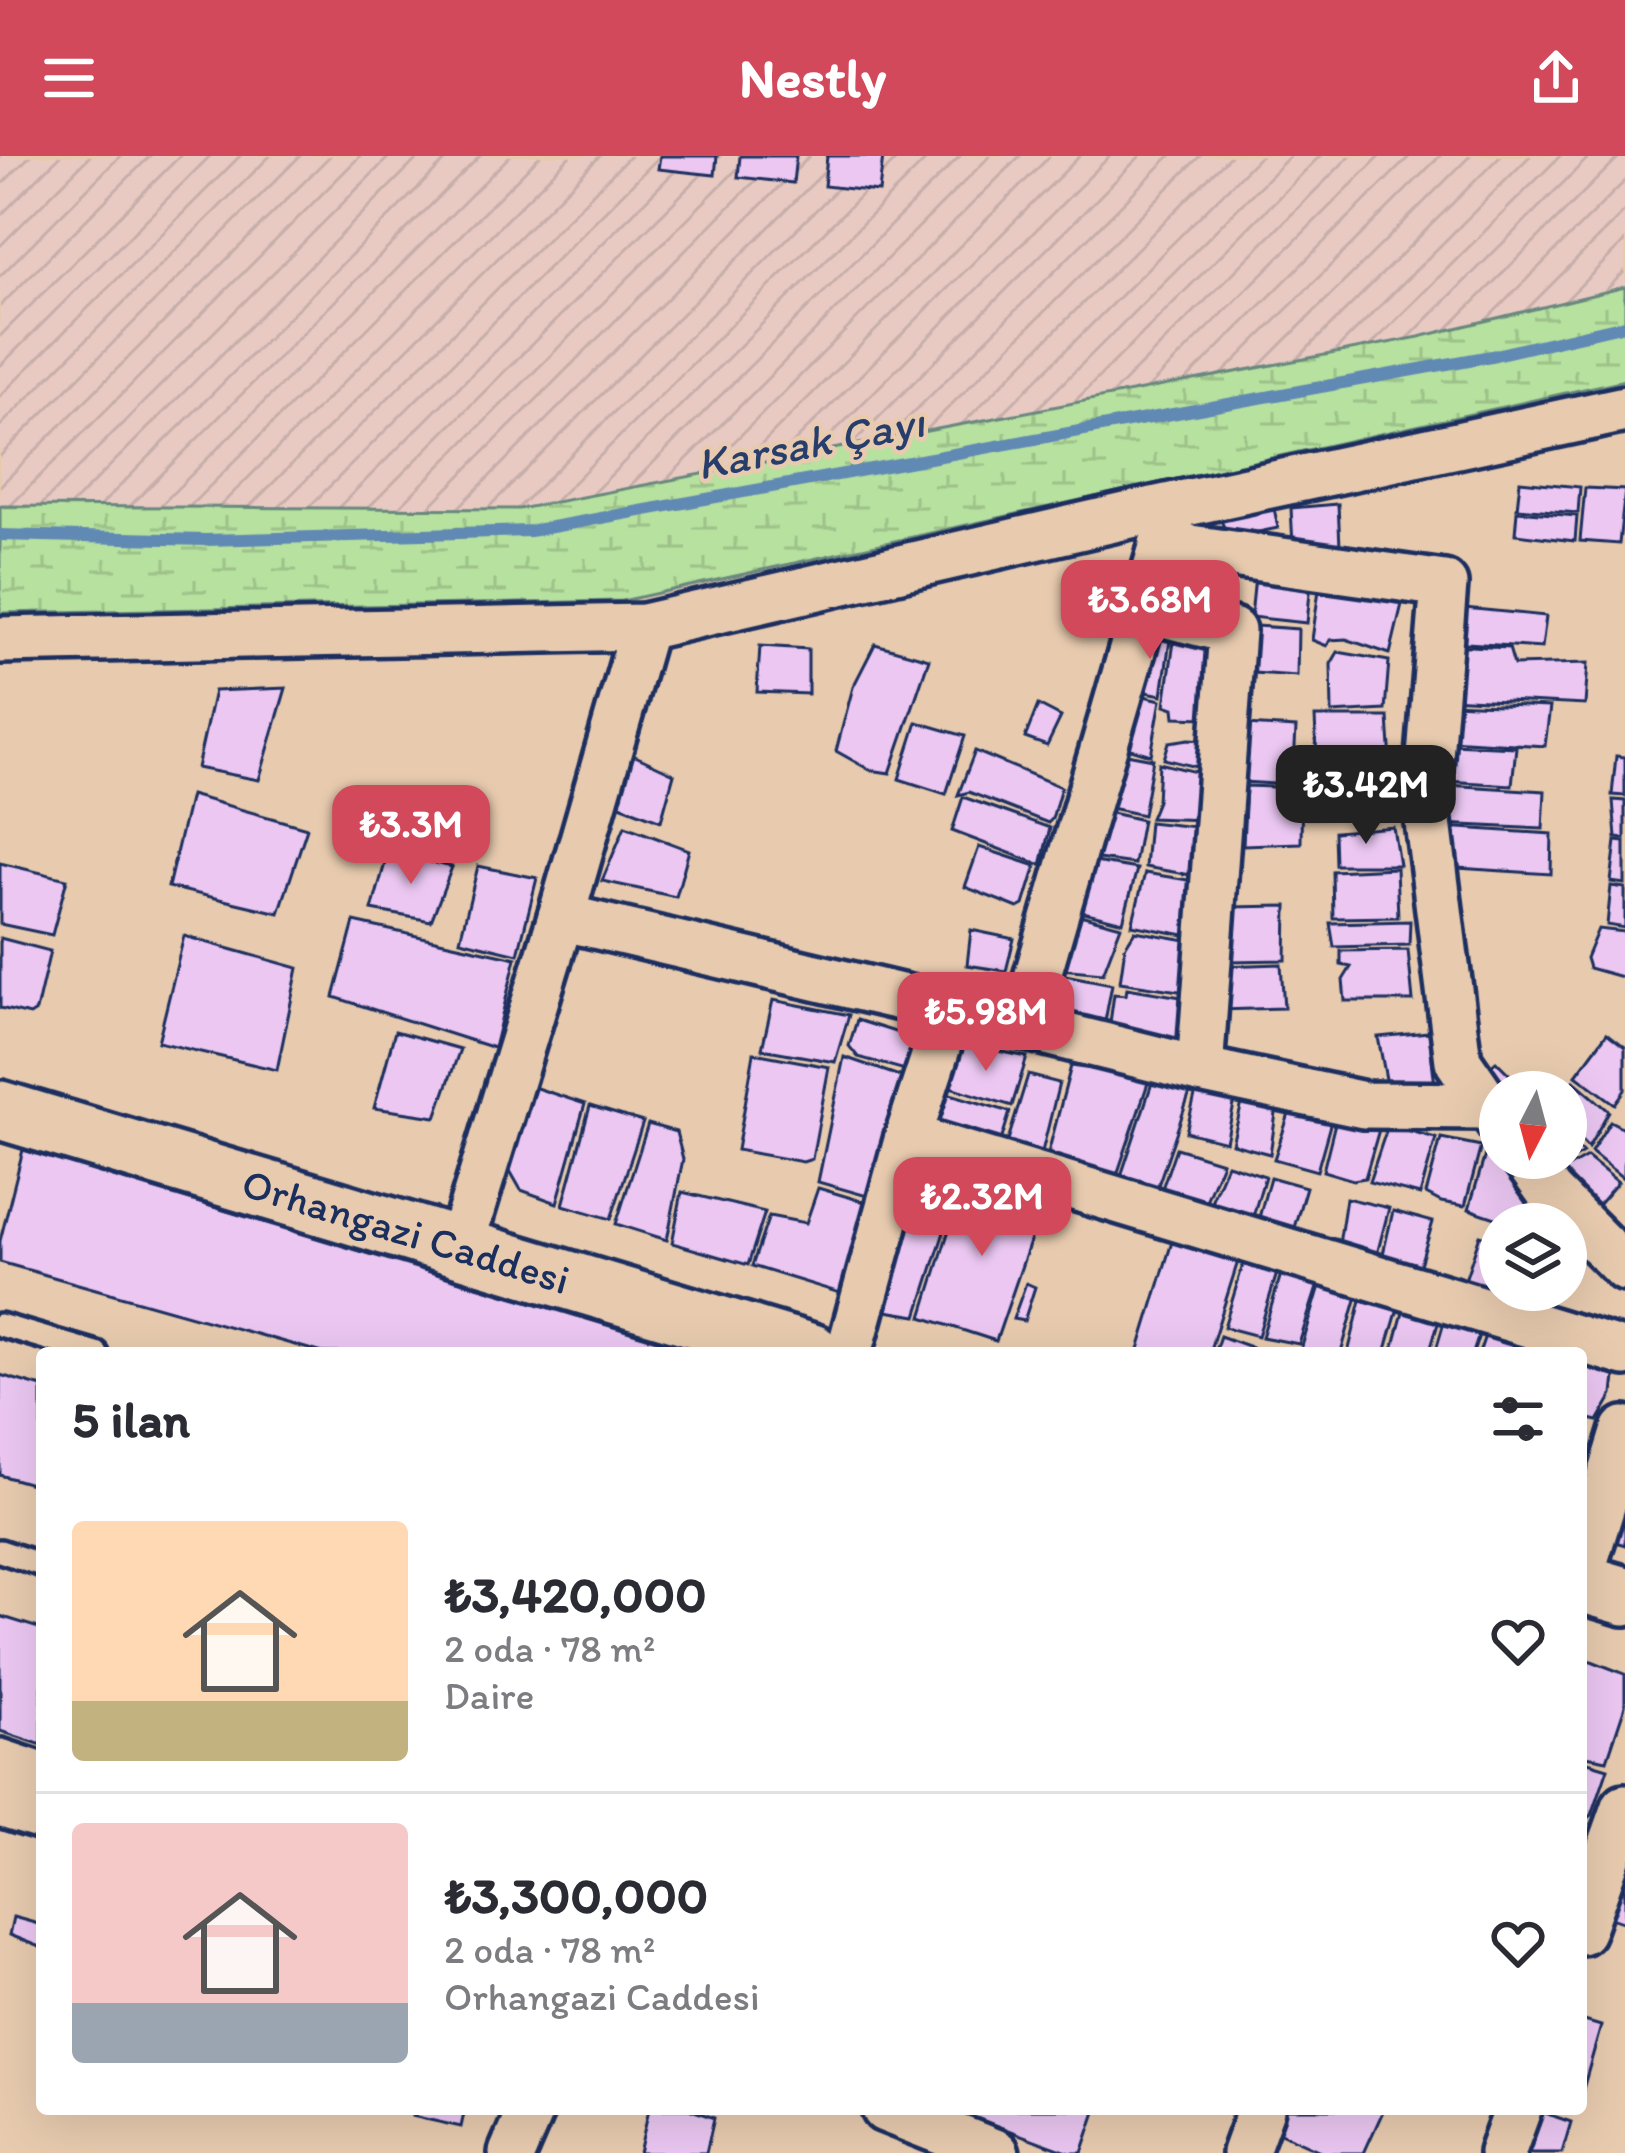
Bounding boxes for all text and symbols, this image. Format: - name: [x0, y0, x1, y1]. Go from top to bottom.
- icon: menu: [36, 45, 102, 111]
- icon: share: [1523, 45, 1589, 111]
- text: Nestly: [739, 46, 886, 111]
- water label: Karsak Çayı: [692, 393, 930, 490]
- pin: ₺3.68M: [1052, 560, 1248, 662]
- text: ₺3.68M: [1088, 575, 1212, 622]
- pin: ₺3.42M: [1268, 745, 1464, 847]
- text: ₺3.42M: [1303, 760, 1429, 807]
- pin: ₺3.3M: [327, 785, 495, 887]
- text: ₺3.3M: [359, 800, 463, 847]
- pin: ₺5.98M: [888, 972, 1084, 1074]
- text: ₺5.98M: [924, 987, 1048, 1034]
- north arrow: [1479, 1071, 1587, 1179]
- map controls: [1479, 1071, 1587, 1311]
- street label: Orhangazi Caddesi: [236, 1157, 576, 1305]
- pin: ₺2.32M: [884, 1157, 1080, 1259]
- text: ₺2.32M: [920, 1172, 1044, 1219]
- button: layers: [1479, 1203, 1587, 1311]
- icon: filters: [1485, 1386, 1551, 1452]
- text: 5 ilan: [72, 1389, 190, 1450]
- text: ₺3,420,000: [444, 1564, 707, 1625]
- icon: home: [168, 1569, 312, 1713]
- icon: heart: [1485, 1608, 1551, 1674]
- text: 2 oda · 78 m²: [444, 1625, 655, 1672]
- text: Daire: [444, 1672, 534, 1719]
- text: ₺3,300,000: [444, 1865, 708, 1926]
- icon: home: [168, 1871, 312, 2015]
- icon: heart: [1485, 1910, 1551, 1976]
- text: 2 oda · 78 m²: [444, 1926, 655, 1973]
- text: Orhangazi Caddesi: [444, 1973, 760, 2020]

